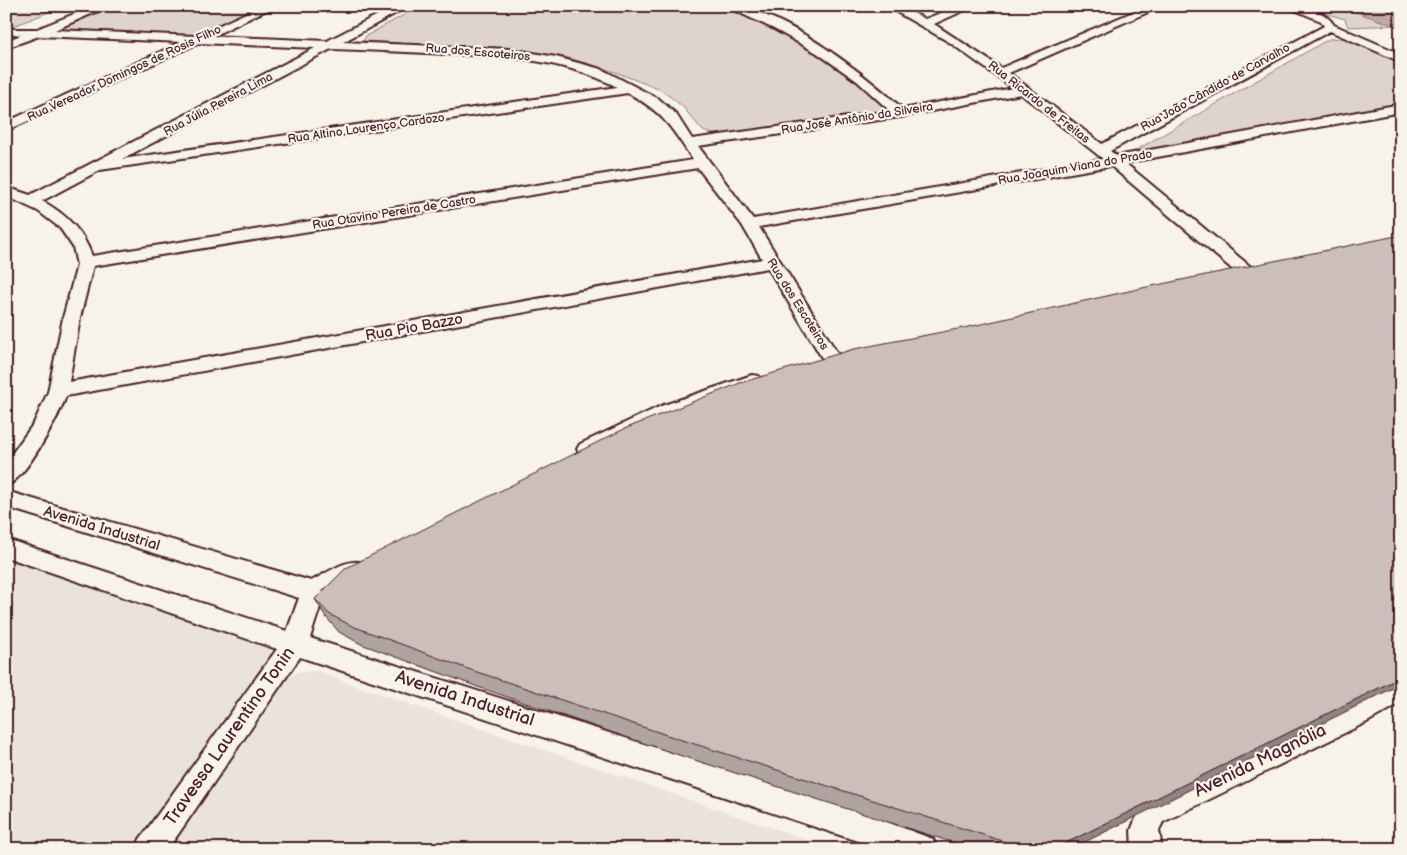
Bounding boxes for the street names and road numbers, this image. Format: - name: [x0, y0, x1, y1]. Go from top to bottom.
- street label: Rua Vereador Domingos de Rosis Filho: [25, 22, 224, 125]
- street label: Rua dos Escoteiros: [425, 40, 531, 65]
- street label: Rua João Cândido de Carvalho: [1138, 40, 1293, 135]
- street label: Rua Ricardo de Freitas: [985, 58, 1093, 147]
- street label: Rua Júlia Pereira Lima: [161, 69, 276, 140]
- street label: Rua José Antônio da Silveira: [780, 99, 934, 138]
- street label: Rua Altino Lourenço Cardozo: [287, 110, 446, 147]
- street label: Rua Joaquim Viana do Prado: [997, 146, 1154, 188]
- street label: Rua Otavino Pereira de Castro: [311, 192, 477, 233]
- street label: Rua dos Escoteiros: [763, 256, 832, 353]
- street label: Rua Pio Bazzo: [364, 310, 464, 345]
- street label: Avenida Industrial: [41, 502, 162, 555]
- street label: Travessa Laurentino Tonin: [160, 643, 299, 830]
- street label: Avenida Industrial: [393, 666, 537, 731]
- street label: Avenida Magnólia: [1191, 719, 1330, 802]

